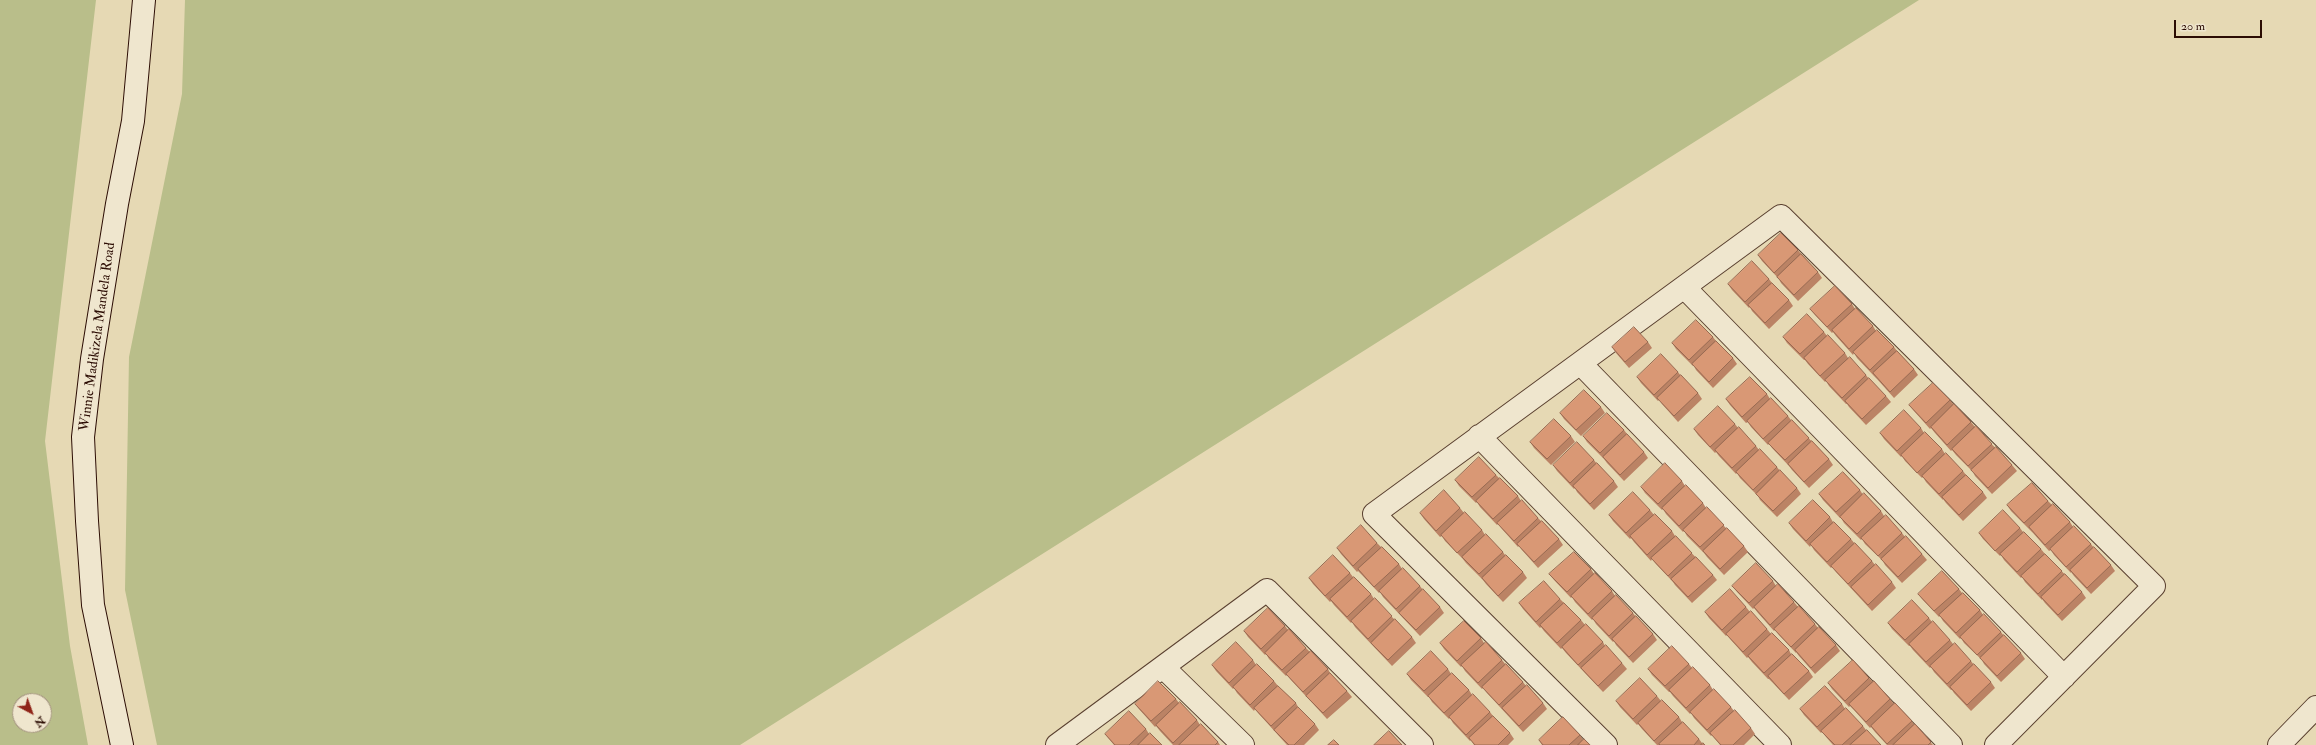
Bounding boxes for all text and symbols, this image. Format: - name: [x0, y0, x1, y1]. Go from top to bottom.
- scale bar: [2176, 12, 2264, 38]
- text: 20 m: [2181, 19, 2205, 34]
- street label: Winnie Madikizela Mandela Road: [76, 241, 120, 433]
- north arrow: [12, 693, 52, 733]
- text: N: [32, 714, 48, 730]

